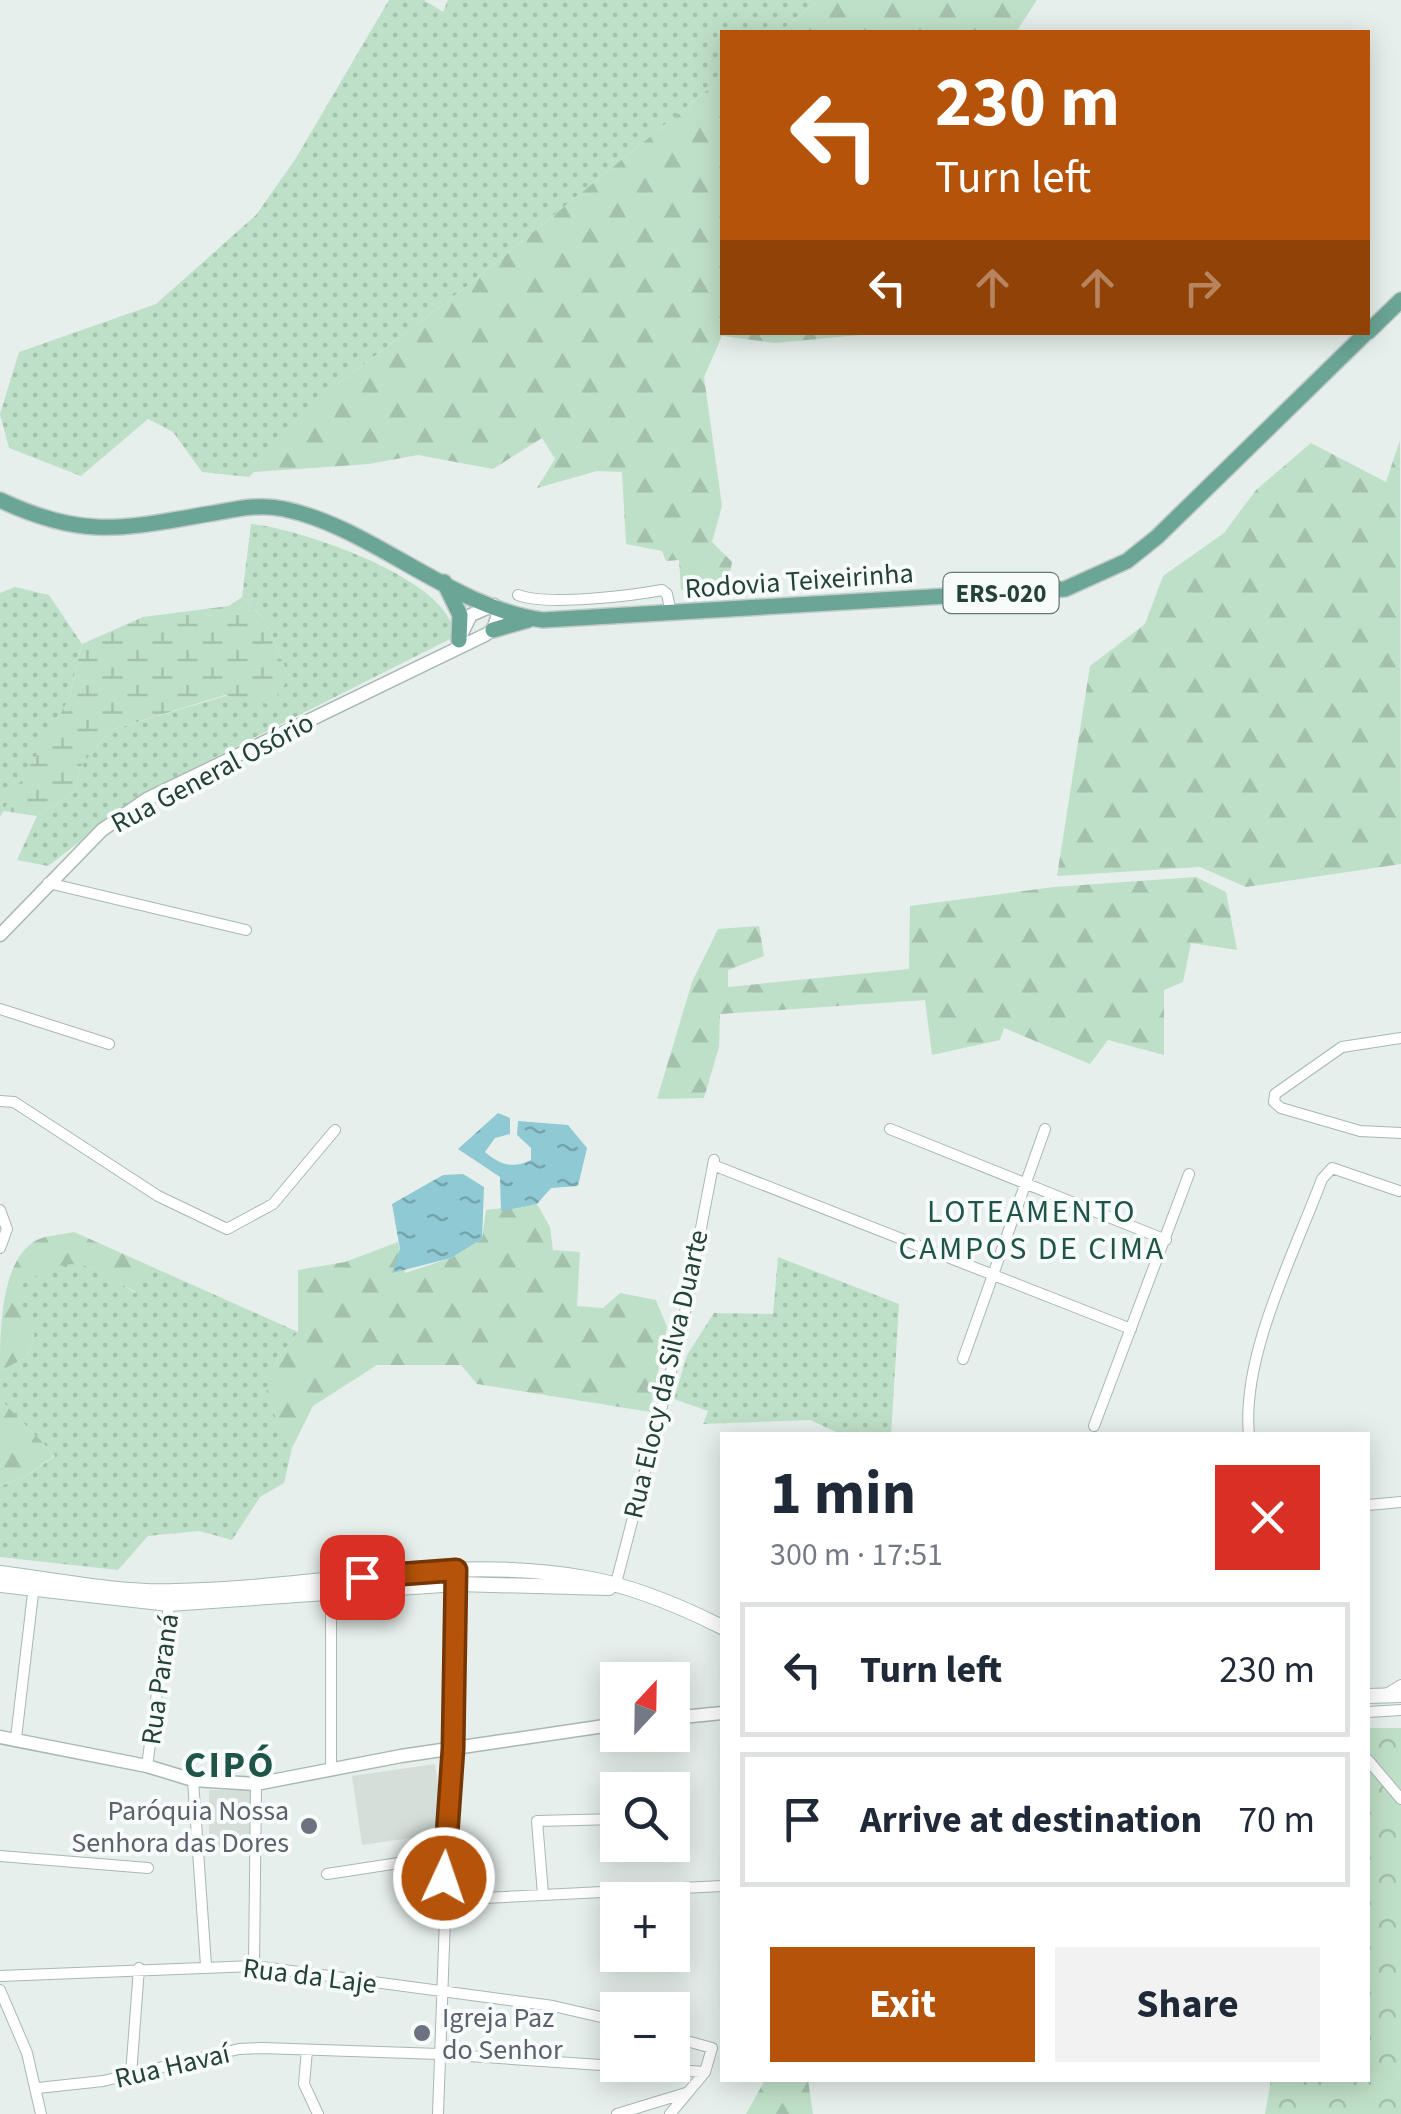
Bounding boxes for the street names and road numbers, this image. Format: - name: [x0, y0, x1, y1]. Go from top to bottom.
- street label: Rodovia Teixeirinha: [683, 553, 915, 609]
- road number: ERS-020: [944, 573, 1058, 613]
- street label: Rua General Osório: [104, 703, 321, 843]
- street label: Rua Elocy da Silva Duarte: [613, 1226, 719, 1523]
- street label: Rua Paraná: [131, 1611, 189, 1747]
- street label: Rua da Laje: [241, 1948, 379, 2004]
- street label: Rua Havaí: [111, 2033, 235, 2099]

